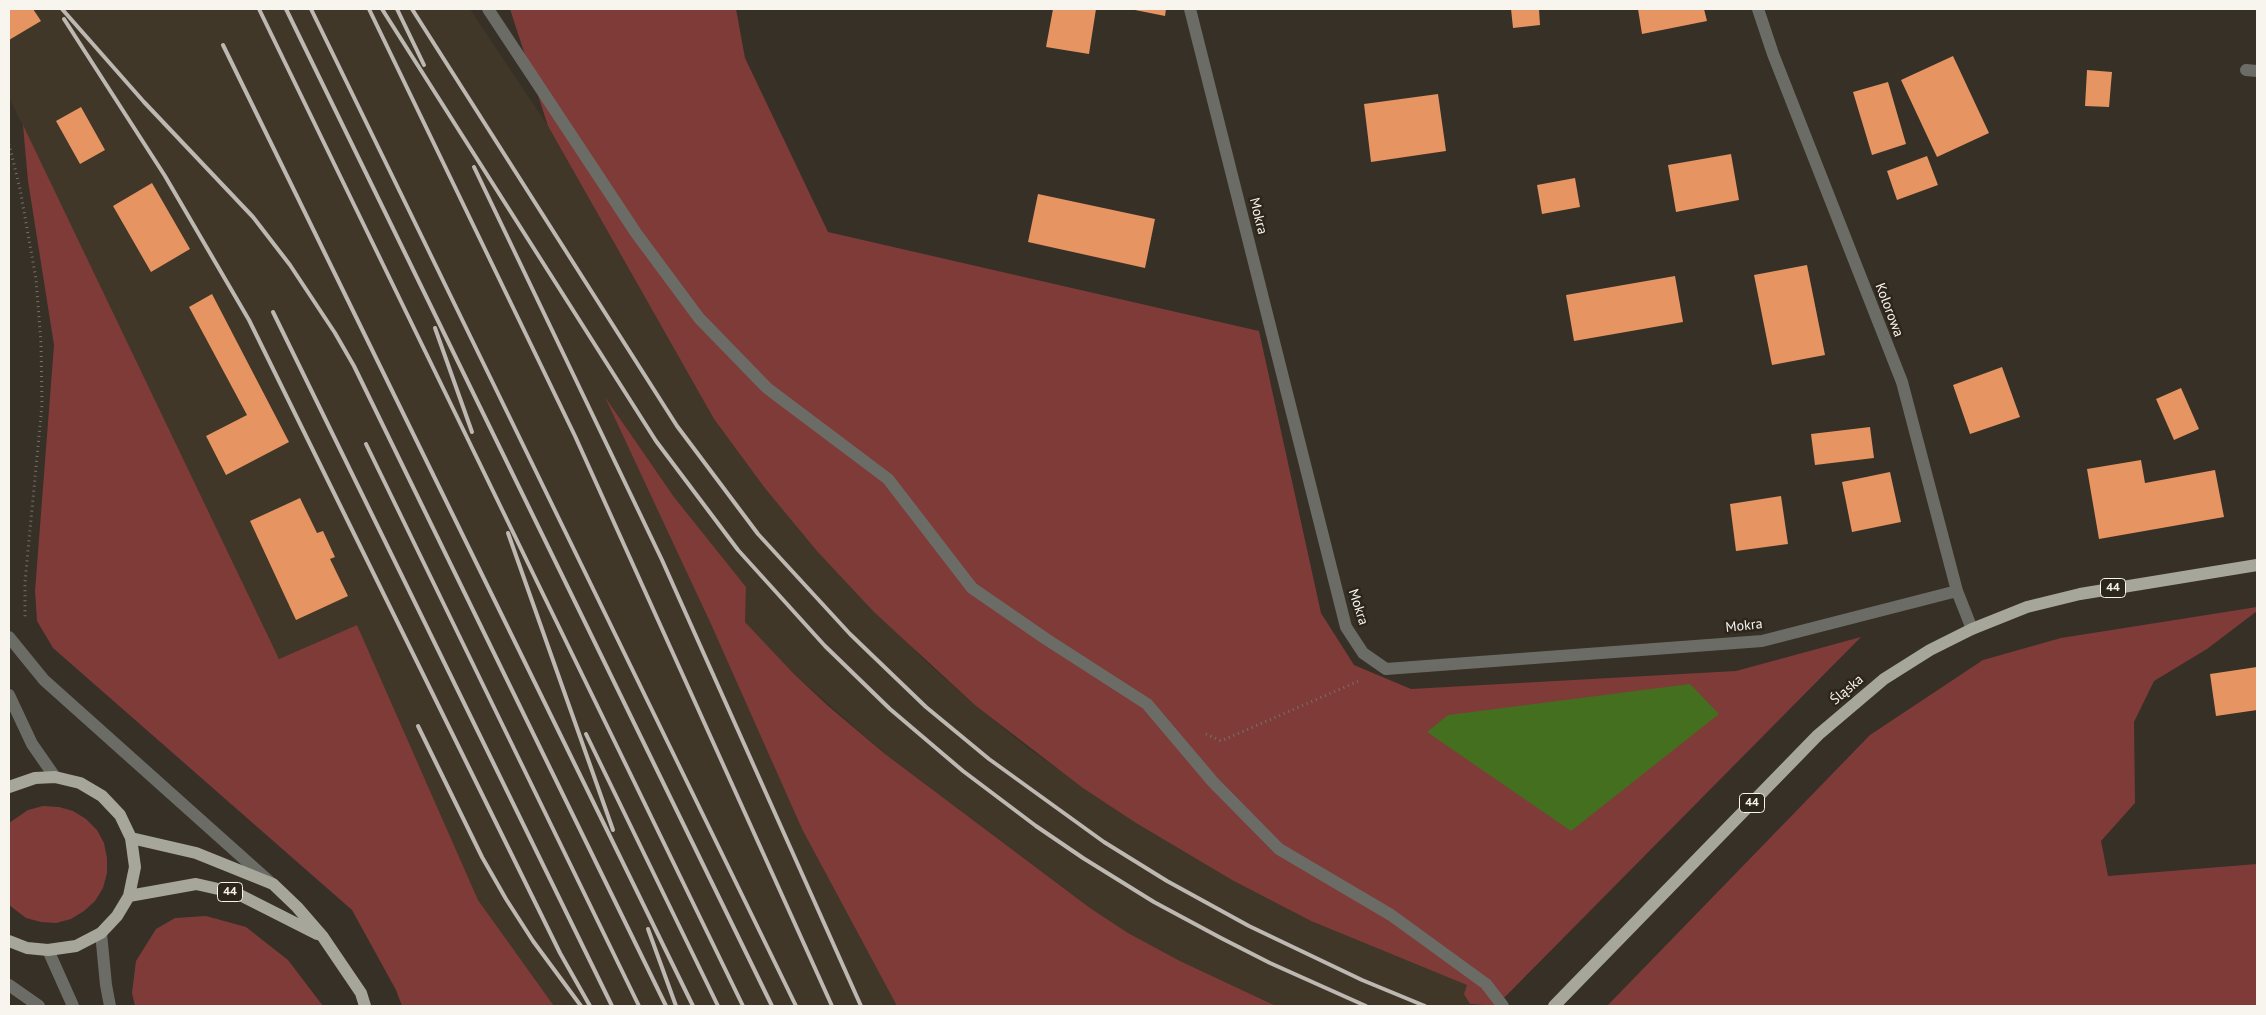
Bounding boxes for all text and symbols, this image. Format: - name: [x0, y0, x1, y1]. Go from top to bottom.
- street label: Mokra: [1245, 196, 1271, 236]
- street label: Kolorowa: [1871, 281, 1907, 339]
- road number: 44: [2100, 578, 2126, 598]
- street label: Mokra: [1344, 587, 1372, 627]
- street label: Mokra: [1725, 616, 1763, 636]
- street label: Śląska: [1827, 671, 1867, 709]
- road number: 44: [1740, 794, 1764, 812]
- road number: 44: [218, 882, 242, 902]

